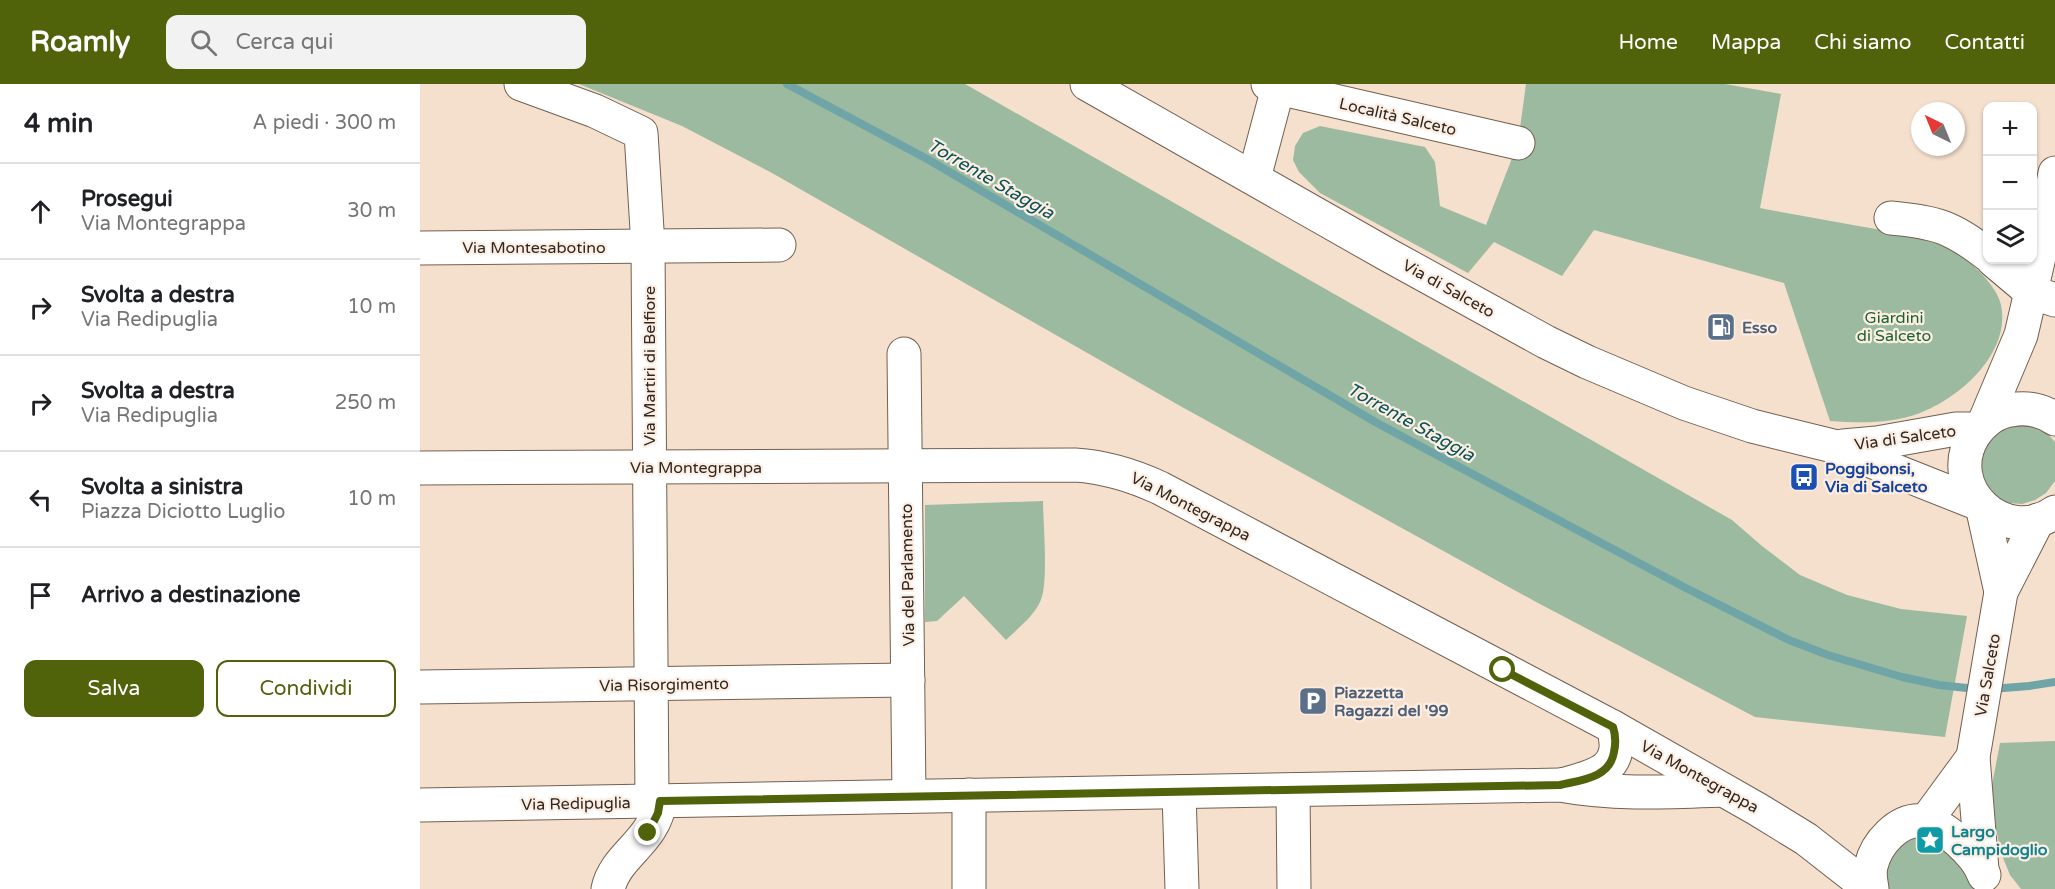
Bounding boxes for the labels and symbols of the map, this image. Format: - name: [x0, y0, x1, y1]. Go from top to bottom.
- street label: Località Salceto: [1337, 94, 1458, 140]
- north arrow: [1911, 102, 1965, 156]
- water label: Torrente Staggia: [924, 134, 1059, 224]
- street label: Via Montesabotino: [462, 238, 606, 258]
- street label: Via di Salceto: [1399, 255, 1498, 322]
- street label: Via Martiri di Belfiore: [640, 286, 660, 446]
- park label: Giardini di Salceto: [1857, 308, 1931, 346]
- fuel station icon: Esso: [1705, 311, 1737, 343]
- place label: Esso: [1742, 318, 1777, 338]
- water label: Torrente Staggia: [1344, 378, 1479, 466]
- street label: Via di Salceto: [1853, 421, 1957, 455]
- street label: Via Montegrappa: [630, 458, 762, 478]
- place label: Poggibonsi, Via di Salceto: [1825, 459, 1928, 497]
- bus stop icon: Poggibonsi, Via di Salceto: [1788, 461, 1820, 493]
- street label: Via Montegrappa: [1127, 468, 1254, 546]
- street label: Via del Parlamento: [897, 503, 919, 647]
- street label: Via Salceto: [1971, 632, 2005, 718]
- route start: [1489, 656, 1515, 682]
- street label: Via Risorgimento: [599, 674, 729, 696]
- place label: Piazzetta Ragazzi del '99: [1334, 683, 1449, 721]
- parking icon: Piazzetta Ragazzi del '99: [1297, 685, 1329, 717]
- street label: Via Montegrappa: [1637, 736, 1762, 818]
- street label: Via Redipuglia: [521, 793, 631, 815]
- route end: [634, 819, 660, 845]
- place label: Largo Campidoglio: [1951, 822, 2048, 860]
- place icon: Largo Campidoglio: [1914, 824, 1946, 856]

